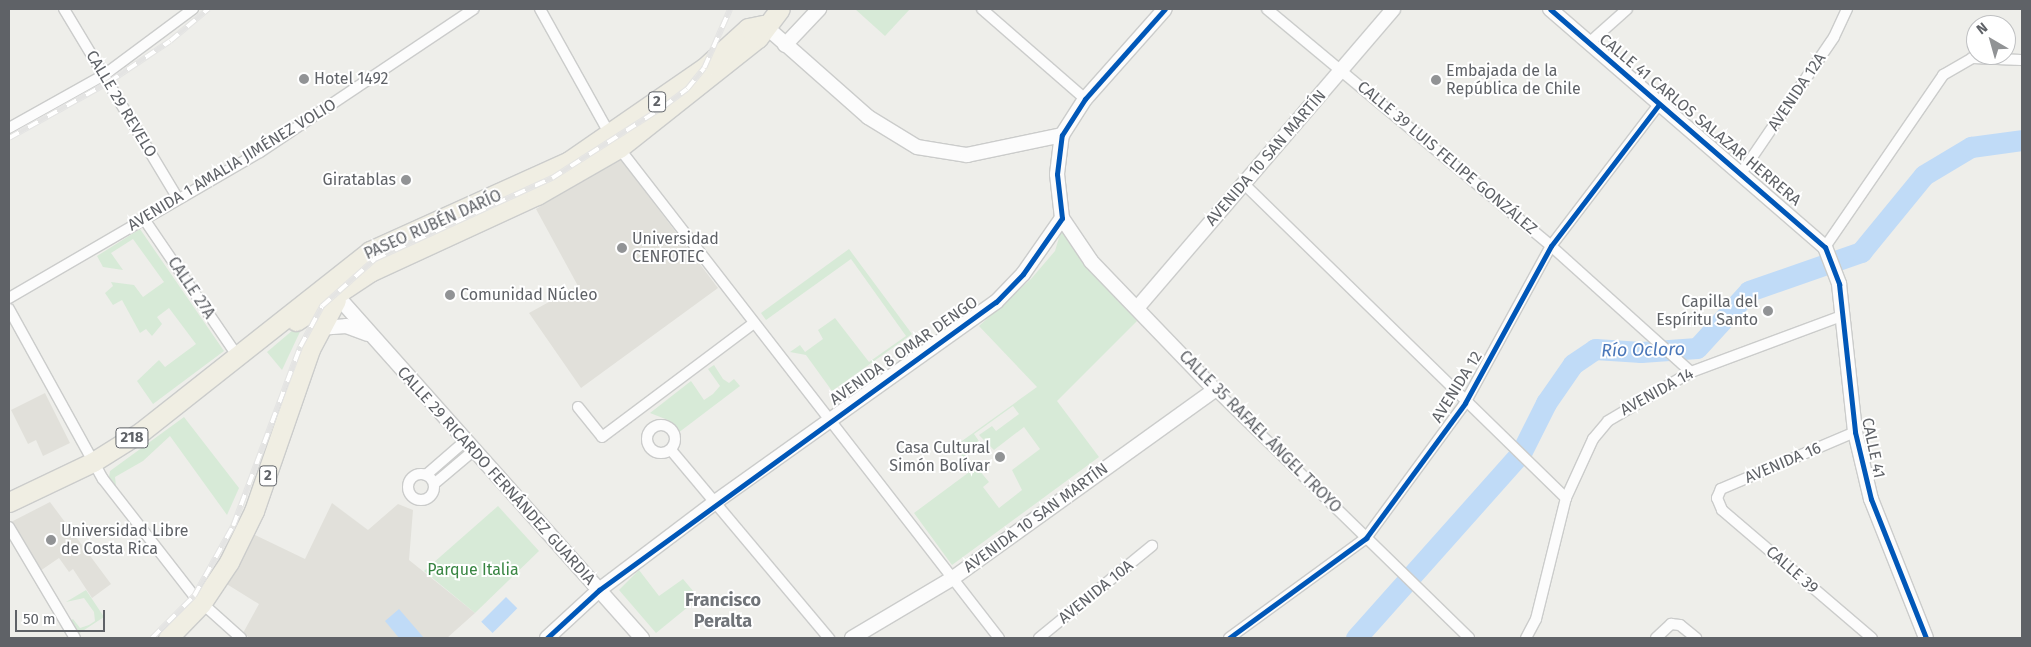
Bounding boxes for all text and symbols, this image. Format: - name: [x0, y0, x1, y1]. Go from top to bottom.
- north arrow: [1966, 15, 2016, 65]
- text: N: [1973, 19, 1991, 38]
- street label: CALLE 41 CARLOS SALAZAR HERRERA: [1595, 30, 1805, 210]
- street label: CALLE 29 REVELO: [82, 47, 160, 161]
- street label: AVENIDA 12A: [1764, 49, 1830, 135]
- place label: Embajada de la República de Chile: [1446, 61, 1581, 99]
- place label: Hotel 1492: [314, 69, 388, 89]
- marker: Hotel 1492: [298, 73, 310, 85]
- marker: Embajada de la República de Chile: [1430, 74, 1442, 86]
- street label: CALLE 39 LUIS FELIPE GONZÁLEZ: [1353, 77, 1541, 239]
- street label: AVENIDA 10 SAN MARTÍN: [1202, 86, 1330, 230]
- road number: 2: [647, 90, 667, 114]
- street label: AVENIDA 1 AMALIA JIMÉNEZ VOLIO: [124, 95, 340, 235]
- place label: Giratablas: [323, 170, 396, 190]
- marker: Giratablas: [400, 174, 412, 186]
- street label: PASEO RUBÉN DARÍO: [361, 186, 505, 264]
- place label: Universidad CENFOTEC: [632, 229, 719, 267]
- marker: Universidad CENFOTEC: [616, 242, 628, 254]
- street label: CALLE 27A: [163, 253, 219, 323]
- place label: Comunidad Núcleo: [460, 285, 598, 305]
- marker: Comunidad Núcleo: [444, 289, 456, 301]
- place label: Capilla del Espíritu Santo: [1656, 292, 1758, 330]
- street label: AVENIDA 8 OMAR DENGO: [826, 293, 982, 409]
- marker: Capilla del Espíritu Santo: [1762, 305, 1774, 317]
- water label: Río Ocloro: [1601, 338, 1685, 362]
- street label: CALLE 35 RAFAEL ÁNGEL TROYO: [1175, 347, 1345, 517]
- street label: AVENIDA 12: [1428, 348, 1486, 426]
- street label: CALLE 29 RICARDO FERNÁNDEZ GUARDIA: [393, 363, 599, 589]
- street label: AVENIDA 14: [1617, 364, 1697, 420]
- street label: CALLE 41: [1857, 416, 1889, 480]
- road number: 218: [114, 426, 150, 450]
- place label: Casa Cultural Simón Bolívar: [889, 438, 990, 476]
- street label: AVENIDA 16: [1742, 438, 1824, 488]
- marker: Casa Cultural Simón Bolívar: [994, 451, 1006, 463]
- street label: AVENIDA 10 SAN MARTÍN: [960, 459, 1112, 577]
- road number: 2: [258, 464, 278, 488]
- place label: Universidad Libre de Costa Rica: [61, 521, 188, 559]
- marker: Universidad Libre de Costa Rica: [45, 534, 57, 546]
- street label: CALLE 39: [1762, 542, 1822, 598]
- street label: AVENIDA 10A: [1055, 556, 1137, 628]
- park label: Parque Italia: [427, 560, 519, 580]
- district label: Francisco Peralta: [685, 590, 761, 632]
- scale bar: [18, 600, 108, 632]
- text: 50 m: [23, 610, 56, 628]

